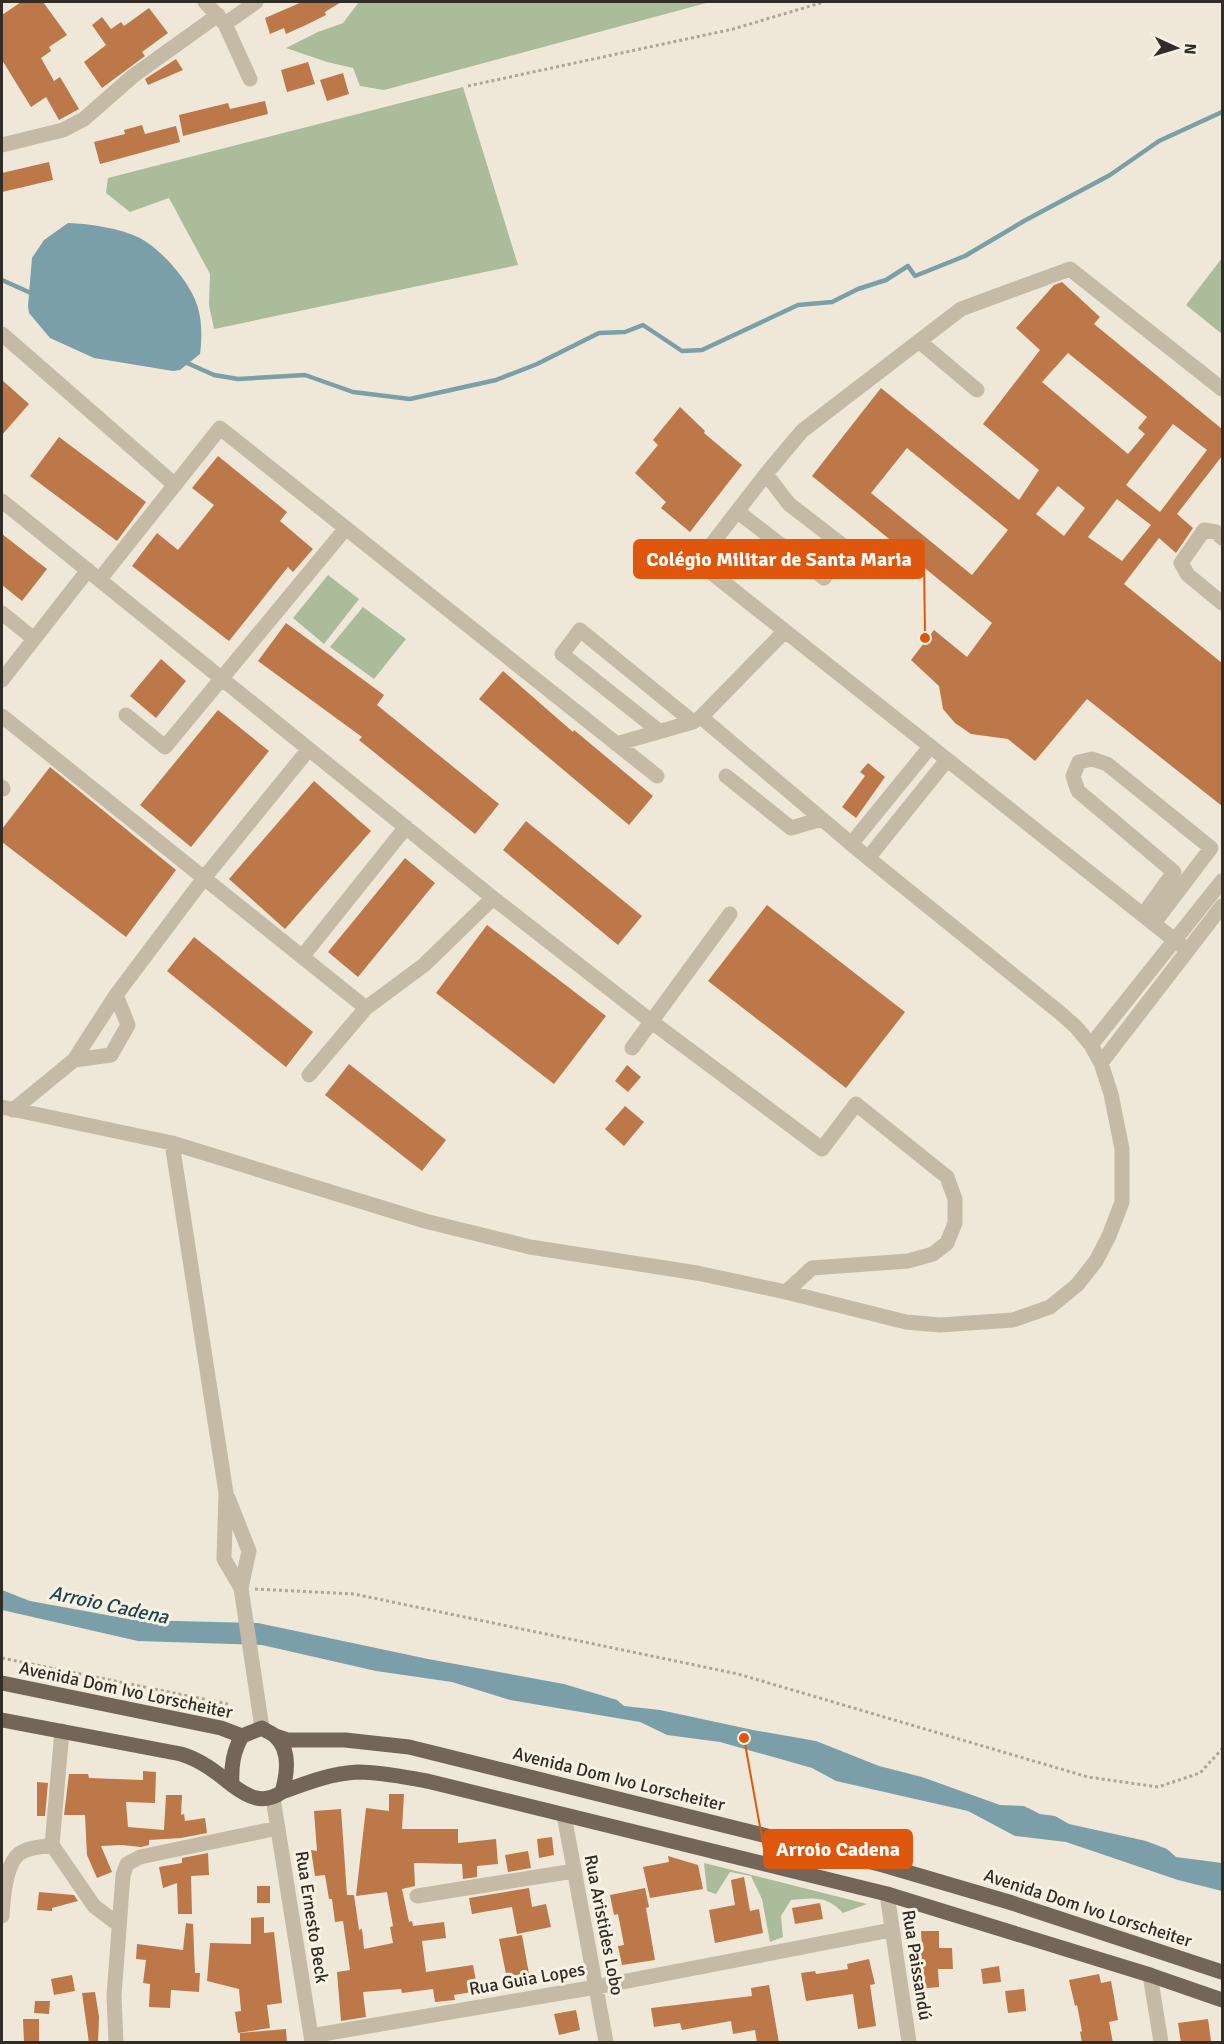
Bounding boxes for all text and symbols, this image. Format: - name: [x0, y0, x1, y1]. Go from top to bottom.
- north arrow: [1146, 18, 1206, 78]
- text: N: [1180, 43, 1200, 55]
- callout: Colégio Militar de Santa Maria: [634, 540, 924, 578]
- text: Colégio Militar de Santa Maria: [646, 547, 912, 572]
- water label: Arroio Cadena: [47, 1580, 172, 1630]
- street label: Avenida Dom Ivo Lorscheiter: [17, 1657, 235, 1723]
- street label: Avenida Dom Ivo Lorscheiter: [511, 1742, 728, 1816]
- callout: Arroio Cadena: [764, 1830, 912, 1868]
- text: Arroio Cadena: [776, 1837, 900, 1862]
- street label: Rua Ernesto Beck: [291, 1849, 333, 1985]
- street label: Rua Aristides Lobo: [580, 1853, 628, 1997]
- street label: Avenida Dom Ivo Lorscheiter: [981, 1864, 1195, 1952]
- street label: Rua Paissandú: [897, 1908, 937, 2022]
- street label: Rua Guia Lopes: [467, 1958, 587, 2000]

